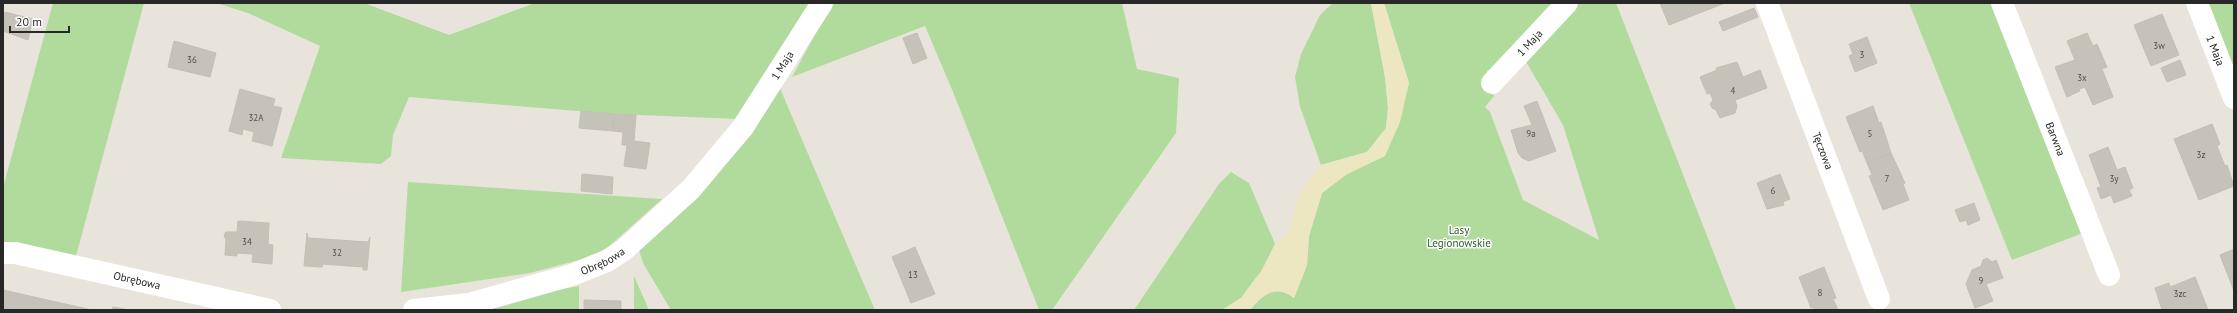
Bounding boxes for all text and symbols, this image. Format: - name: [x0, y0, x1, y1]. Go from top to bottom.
- scale bar: [10, 8, 69, 34]
- text: 20 m: [16, 14, 42, 29]
- street label: 1 Maja: [1514, 27, 1546, 59]
- street label: 1 Maja: [2203, 33, 2228, 68]
- house number: 3w: [2153, 40, 2165, 51]
- street label: 1 Maja: [768, 48, 797, 82]
- house number: 3: [1860, 49, 1865, 60]
- house number: 36: [187, 54, 197, 65]
- house number: 3x: [2077, 72, 2087, 83]
- house number: 4: [1731, 85, 1736, 96]
- house number: 32A: [248, 112, 264, 123]
- street label: Barwna: [2042, 120, 2068, 158]
- house number: 9a: [1526, 128, 1536, 139]
- house number: 5: [1868, 128, 1873, 139]
- street label: Tęczowa: [1809, 130, 1836, 172]
- house number: 3z: [2197, 149, 2205, 160]
- house number: 7: [1885, 173, 1890, 184]
- house number: 3y: [2109, 173, 2119, 184]
- house number: 6: [1771, 185, 1776, 196]
- park label: Lasy Legionowskie: [1427, 223, 1491, 250]
- house number: 34: [242, 236, 252, 247]
- street label: Obrębowa: [578, 244, 628, 278]
- house number: 32: [332, 247, 342, 258]
- street label: Obrębowa: [112, 268, 162, 292]
- house number: 13: [908, 269, 918, 280]
- house number: 9: [1979, 275, 1984, 286]
- house number: 8: [1818, 287, 1823, 298]
- house number: 3zc: [2174, 288, 2186, 299]

